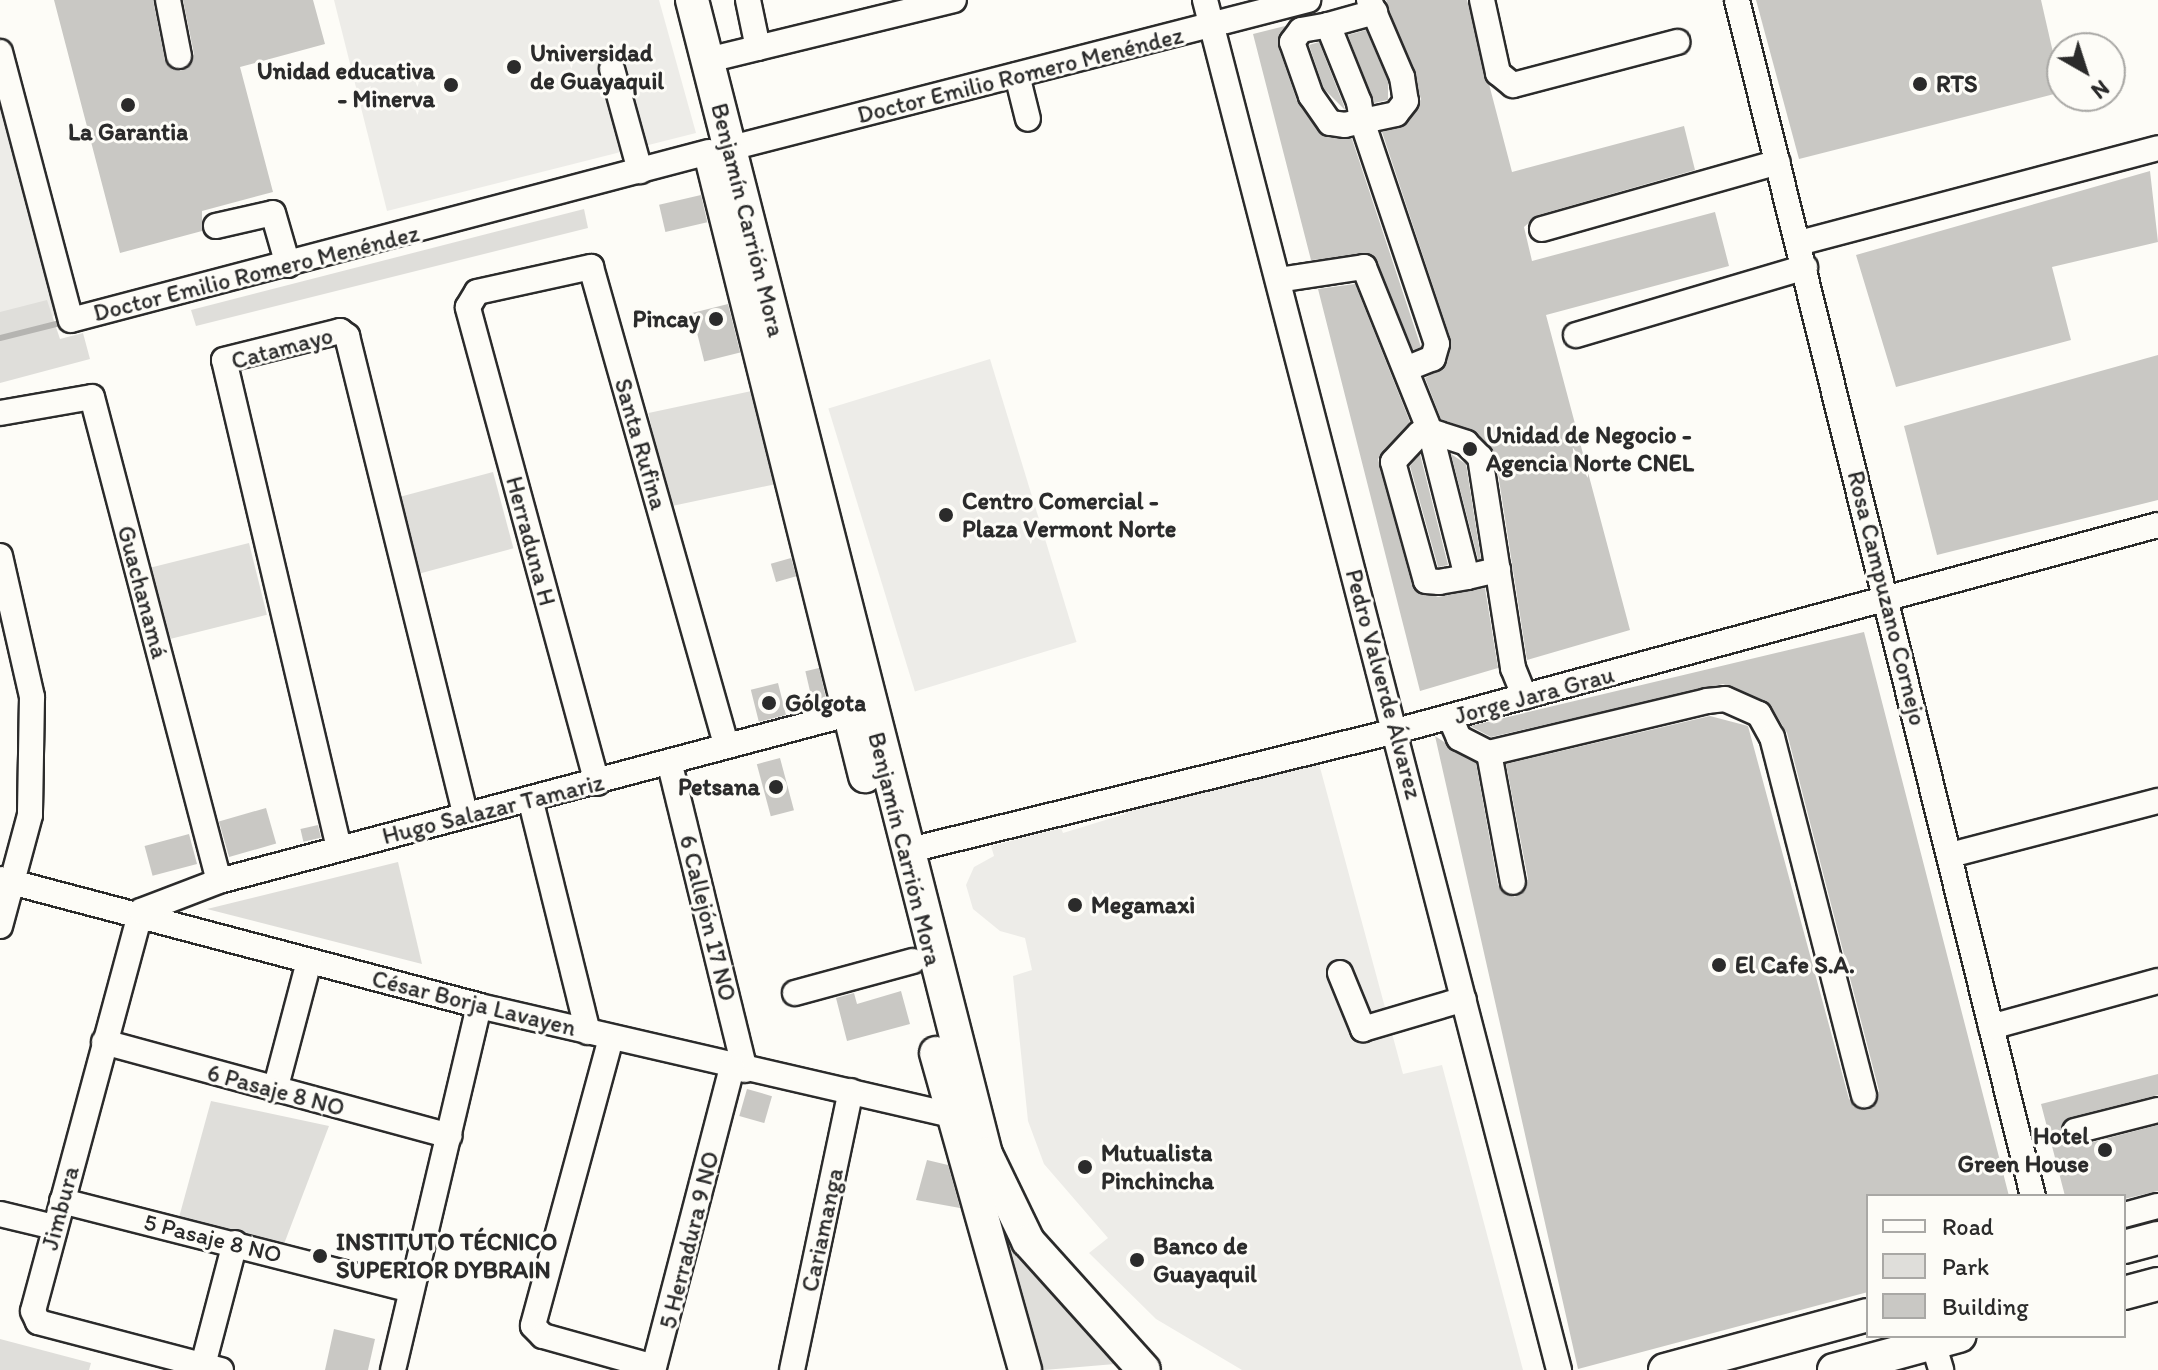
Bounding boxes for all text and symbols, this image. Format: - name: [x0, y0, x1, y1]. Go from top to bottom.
- street label: Doctor Emilio Romero Menéndez: [854, 21, 1186, 129]
- north arrow: [2046, 32, 2126, 112]
- place label: Universidad de Guayaquil: [530, 39, 664, 95]
- place label: Unidad educativa - Minerva: [257, 57, 435, 113]
- marker: Universidad de Guayaquil: [505, 58, 523, 76]
- place label: RTS: [1936, 70, 1977, 98]
- text: N: [2086, 74, 2114, 105]
- marker: RTS: [1911, 75, 1929, 93]
- marker: Unidad educativa - Minerva: [442, 76, 460, 94]
- marker: La Garantia: [119, 96, 137, 114]
- street label: Benjamín Carrión Mora: [705, 100, 791, 340]
- place label: La Garantia: [68, 118, 188, 146]
- street label: Doctor Emilio Romero Menéndez: [90, 219, 422, 327]
- place label: Pincay: [633, 305, 700, 333]
- marker: Pincay: [707, 310, 725, 328]
- street label: Catamayo: [228, 321, 336, 375]
- street label: Santa Rufina: [609, 376, 673, 512]
- place label: Unidad de Negocio - Agencia Norte CNEL: [1486, 421, 1694, 477]
- marker: Unidad de Negocio - Agencia Norte CNEL: [1461, 440, 1479, 458]
- street label: Rosa Campuzano Cornejo: [1841, 467, 1933, 729]
- street label: Herraduna H: [500, 473, 562, 609]
- place label: Centro Comercial - Plaza Vermont Norte: [962, 487, 1175, 543]
- marker: Centro Comercial - Plaza Vermont Norte: [937, 506, 955, 524]
- street label: Guachanamá: [111, 522, 175, 662]
- street label: Pedro Valverde Álvarez: [1339, 566, 1429, 802]
- street label: Jorge Jara Grau: [1451, 660, 1617, 730]
- place label: Gólgota: [785, 689, 866, 717]
- marker: Gólgota: [760, 694, 778, 712]
- street label: Benjamín Carrión Mora: [862, 729, 948, 969]
- street label: Hugo Salazar Tamariz: [381, 768, 605, 850]
- place label: Petsana: [678, 773, 760, 801]
- marker: Petsana: [767, 778, 785, 796]
- street label: 6 Callejón 17 NO: [673, 832, 743, 1004]
- place label: Megamaxi: [1091, 891, 1195, 919]
- marker: Megamaxi: [1066, 896, 1084, 914]
- place label: El Cafe S.A.: [1735, 951, 1855, 979]
- marker: El Cafe S.A.: [1710, 956, 1728, 974]
- street label: César Borja Lavayen: [369, 964, 579, 1042]
- street label: 6 Pasaje 8 NO: [204, 1058, 348, 1122]
- place label: Hotel Green House: [1958, 1122, 2089, 1178]
- place label: Mutualista Pinchincha: [1101, 1139, 1214, 1195]
- marker: Hotel Green House: [2096, 1141, 2114, 1159]
- street label: 5 Herradura 9 NO: [653, 1148, 725, 1332]
- marker: Mutualista Pinchincha: [1076, 1158, 1094, 1176]
- street label: Jimbura: [35, 1163, 85, 1253]
- street label: Cariamanga: [795, 1166, 849, 1294]
- legend: [1866, 1194, 2126, 1338]
- street label: 5 Pasaje 8 NO: [141, 1207, 285, 1269]
- text: Road: [1942, 1212, 1994, 1241]
- place label: INSTITUTO TÉCNICO SUPERIOR DYBRAIN: [336, 1228, 560, 1284]
- place label: Banco de Guayaquil: [1153, 1232, 1257, 1288]
- marker: INSTITUTO TÉCNICO SUPERIOR DYBRAIN: [311, 1247, 329, 1265]
- marker: Banco de Guayaquil: [1128, 1251, 1146, 1269]
- text: Park: [1942, 1252, 1989, 1281]
- text: Building: [1942, 1292, 2029, 1321]

